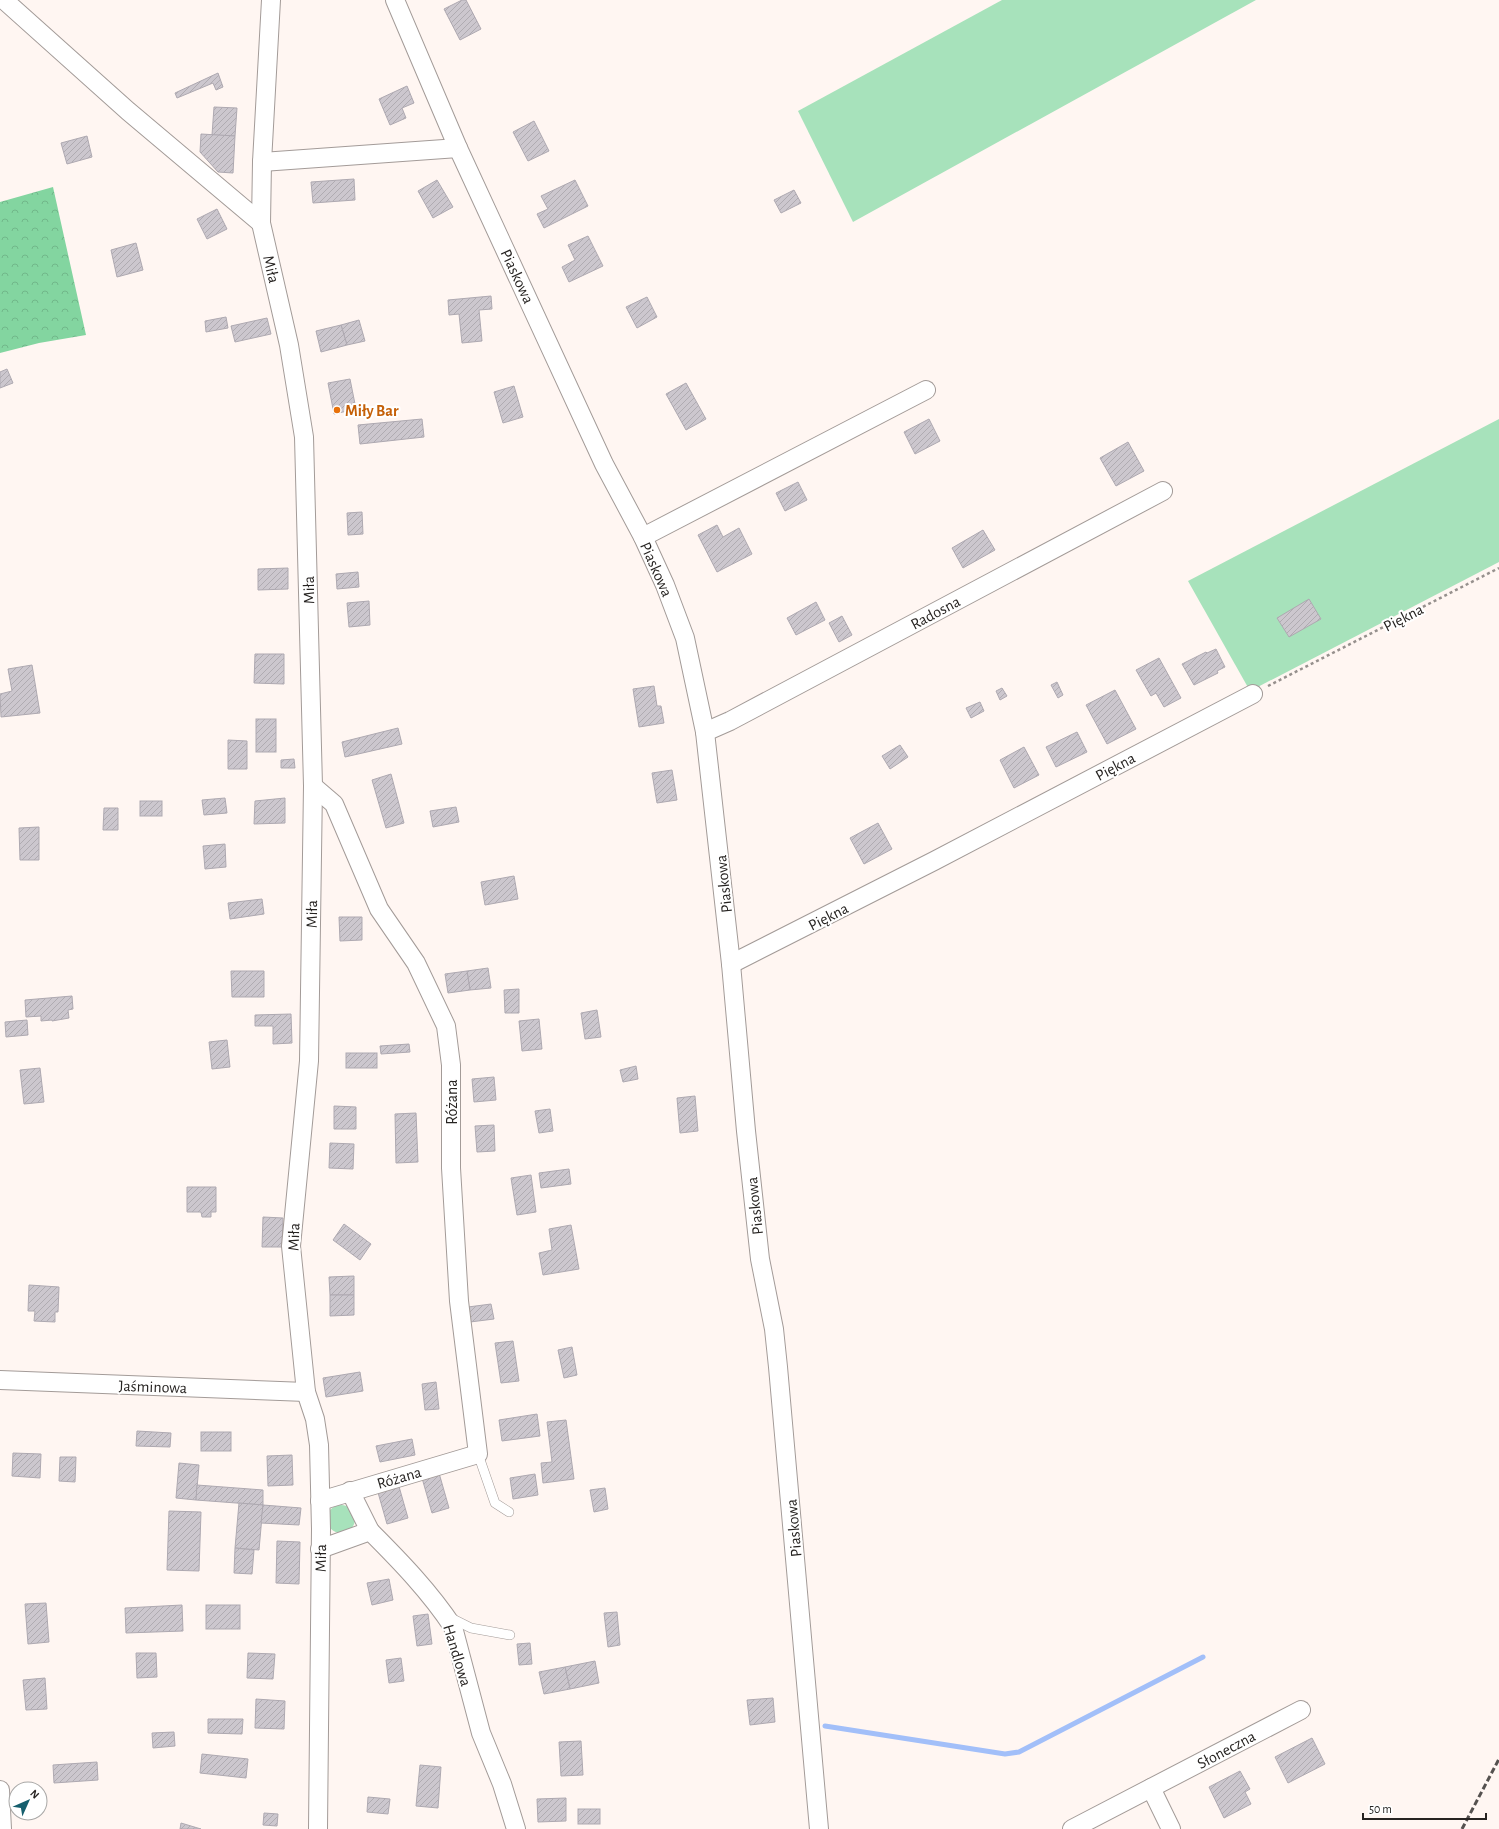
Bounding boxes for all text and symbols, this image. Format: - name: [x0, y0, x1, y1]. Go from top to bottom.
- street label: Piaskowa: [498, 247, 537, 306]
- street label: Miła: [260, 254, 282, 285]
- place label: Miły Bar: [345, 403, 399, 420]
- marker: Miły Bar: [332, 405, 342, 415]
- street label: Piaskowa: [637, 540, 675, 599]
- street label: Miła: [301, 576, 317, 604]
- street label: Radosna: [908, 593, 963, 633]
- street label: Piękna: [1381, 601, 1426, 635]
- street label: Piękna: [1093, 750, 1138, 784]
- street label: Piaskowa: [713, 854, 735, 914]
- street label: Miła: [304, 900, 320, 928]
- street label: Piękna: [806, 900, 851, 934]
- street label: Różana: [444, 1079, 460, 1125]
- street label: Piaskowa: [744, 1176, 766, 1236]
- street label: Miła: [286, 1223, 302, 1251]
- street label: Jaśminowa: [118, 1378, 187, 1396]
- street label: Różana: [375, 1464, 423, 1492]
- street label: Piaskowa: [783, 1498, 804, 1558]
- street label: Miła: [313, 1544, 329, 1572]
- street label: Handlowa: [440, 1622, 474, 1688]
- street label: Słoneczna: [1195, 1728, 1258, 1772]
- north arrow: [8, 1781, 48, 1821]
- text: N: [28, 1788, 41, 1801]
- scale bar: [1363, 1795, 1486, 1821]
- text: 50 m: [1369, 1803, 1392, 1815]

